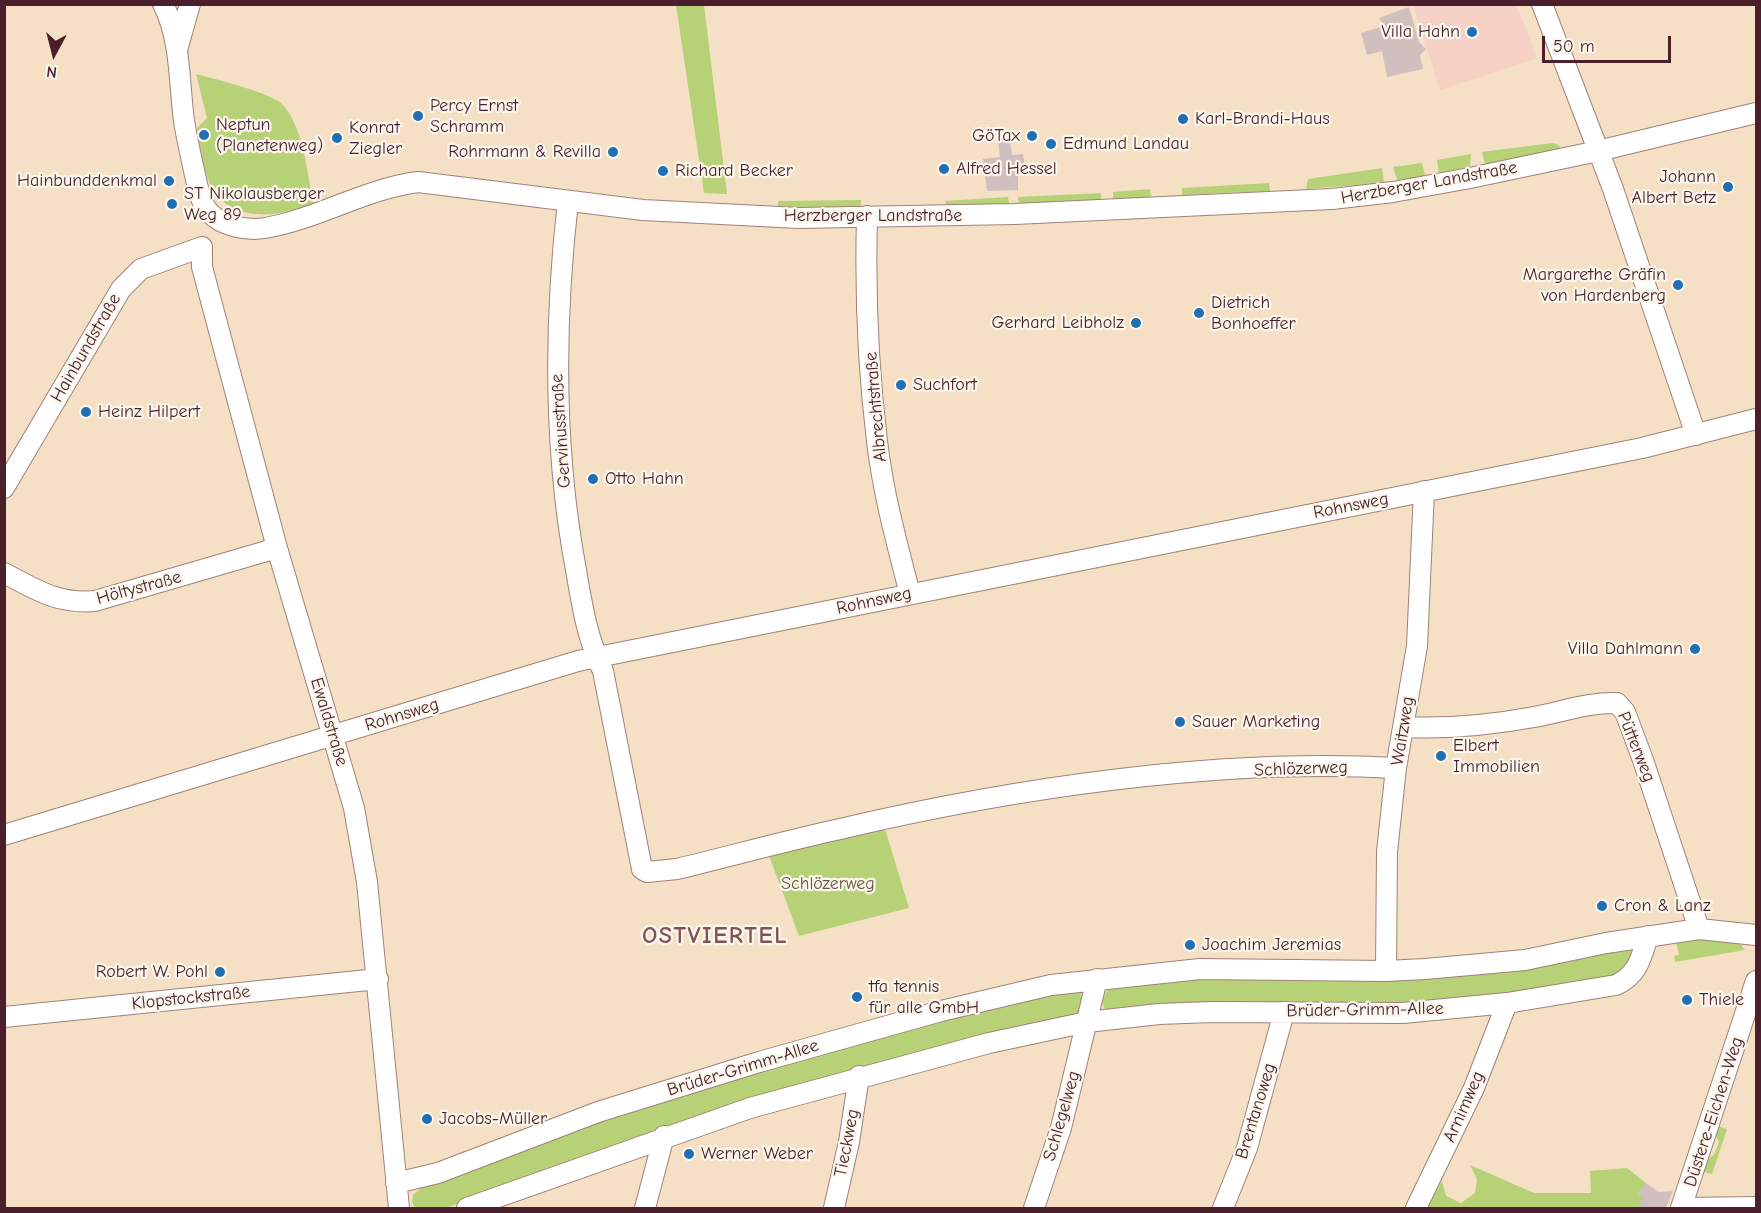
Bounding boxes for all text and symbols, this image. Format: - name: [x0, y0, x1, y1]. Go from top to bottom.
- place label: Villa Hahn: [1381, 21, 1460, 43]
- north arrow: [24, 24, 84, 84]
- scale bar: [1545, 24, 1674, 62]
- marker: Villa Hahn: [1465, 25, 1479, 39]
- text: 50 m: [1553, 36, 1595, 57]
- text: N: [46, 62, 58, 81]
- place label: Percy Ernst Schramm: [430, 95, 518, 138]
- place label: Karl-Brandi-Haus: [1195, 108, 1330, 130]
- marker: Percy Ernst Schramm: [411, 109, 425, 123]
- marker: Karl-Brandi-Haus: [1176, 112, 1190, 126]
- place label: Neptun (Planetenweg): [216, 114, 323, 156]
- place label: Konrat Ziegler: [349, 117, 402, 160]
- place label: GöTax: [972, 125, 1020, 147]
- marker: Neptun (Planetenweg): [197, 128, 211, 142]
- marker: GöTax: [1025, 129, 1039, 143]
- marker: Konrat Ziegler: [330, 131, 344, 145]
- place label: Edmund Landau: [1063, 133, 1189, 155]
- marker: Edmund Landau: [1044, 137, 1058, 151]
- place label: Rohrmann & Revilla: [448, 141, 601, 163]
- marker: Rohrmann & Revilla: [606, 145, 620, 159]
- street label: Herzberger Landstraße: [1339, 157, 1519, 209]
- place label: Alfred Hessel: [956, 158, 1057, 180]
- place label: Richard Becker: [675, 160, 793, 182]
- marker: Alfred Hessel: [937, 162, 951, 176]
- marker: Richard Becker: [656, 164, 670, 178]
- place label: Johann Albert Betz: [1632, 166, 1716, 208]
- place label: Hainbunddenkmal: [17, 170, 157, 192]
- marker: Hainbunddenkmal: [162, 174, 176, 188]
- marker: Johann Albert Betz: [1721, 180, 1735, 194]
- place label: ST Nikolausberger Weg 89: [184, 183, 324, 226]
- marker: ST Nikolausberger Weg 89: [165, 197, 179, 211]
- street label: Herzberger Landstraße: [784, 205, 962, 227]
- place label: Margarethe Gräfin von Hardenberg: [1523, 264, 1666, 306]
- marker: Margarethe Gräfin von Hardenberg: [1671, 278, 1685, 292]
- street label: Hainbundstraße: [46, 290, 126, 406]
- place label: Dietrich Bonhoeffer: [1211, 292, 1296, 334]
- marker: Dietrich Bonhoeffer: [1192, 306, 1206, 320]
- place label: Gerhard Leibholz: [992, 312, 1124, 334]
- marker: Gerhard Leibholz: [1129, 316, 1143, 330]
- street label: Albrechtstraße: [860, 351, 892, 463]
- street label: Gervinusstraße: [546, 373, 576, 489]
- place label: Suchfort: [913, 374, 977, 396]
- marker: Suchfort: [894, 378, 908, 392]
- place label: Heinz Hilpert: [98, 401, 200, 423]
- marker: Heinz Hilpert: [79, 405, 93, 419]
- place label: Otto Hahn: [605, 468, 684, 490]
- marker: Otto Hahn: [586, 472, 600, 486]
- street label: Rohnsweg: [1312, 488, 1390, 524]
- street label: Höltystraße: [94, 566, 184, 610]
- street label: Rohnsweg: [835, 583, 913, 619]
- place label: Villa Dahlmann: [1568, 638, 1683, 660]
- marker: Villa Dahlmann: [1688, 642, 1702, 656]
- street label: Ewaldstraße: [305, 675, 353, 769]
- street label: Rohnsweg: [362, 694, 442, 736]
- street label: Waitzweg: [1387, 695, 1419, 767]
- street label: Pütterweg: [1612, 709, 1660, 785]
- place label: Sauer Marketing: [1192, 711, 1320, 733]
- marker: Sauer Marketing: [1173, 715, 1187, 729]
- place label: Elbert Immobilien: [1453, 735, 1540, 777]
- marker: Elbert Immobilien: [1434, 749, 1448, 763]
- street label: Schlözerweg: [1254, 757, 1348, 781]
- park label: Schlözerweg: [781, 873, 875, 895]
- place label: Cron & Lanz: [1614, 895, 1711, 917]
- marker: Cron & Lanz: [1595, 899, 1609, 913]
- district label: OSTVIERTEL: [642, 922, 788, 950]
- place label: Joachim Jeremias: [1202, 934, 1341, 956]
- marker: Joachim Jeremias: [1183, 938, 1197, 952]
- place label: Robert W. Pohl: [96, 961, 208, 983]
- marker: Robert W. Pohl: [213, 965, 227, 979]
- place label: tfa tennis für alle GmbH: [869, 976, 979, 1018]
- street label: Klopstockstraße: [131, 981, 251, 1015]
- place label: Thiele: [1699, 989, 1744, 1011]
- marker: tfa tennis für alle GmbH: [850, 990, 864, 1004]
- marker: Thiele: [1680, 993, 1694, 1007]
- street label: Brüder-Grimm-Allee: [1286, 998, 1444, 1022]
- street label: Düstere-Eichen-Weg: [1680, 1034, 1748, 1190]
- street label: Brüder-Grimm-Allee: [665, 1035, 821, 1101]
- street label: Brentanoweg: [1231, 1060, 1281, 1162]
- street label: Schlegelweg: [1039, 1068, 1085, 1164]
- street label: Arnimweg: [1439, 1068, 1489, 1146]
- street label: Tieckweg: [830, 1107, 864, 1179]
- place label: Jacobs-Müller: [439, 1108, 547, 1130]
- marker: Jacobs-Müller: [420, 1112, 434, 1126]
- place label: Werner Weber: [701, 1143, 813, 1165]
- marker: Werner Weber: [682, 1147, 696, 1161]

